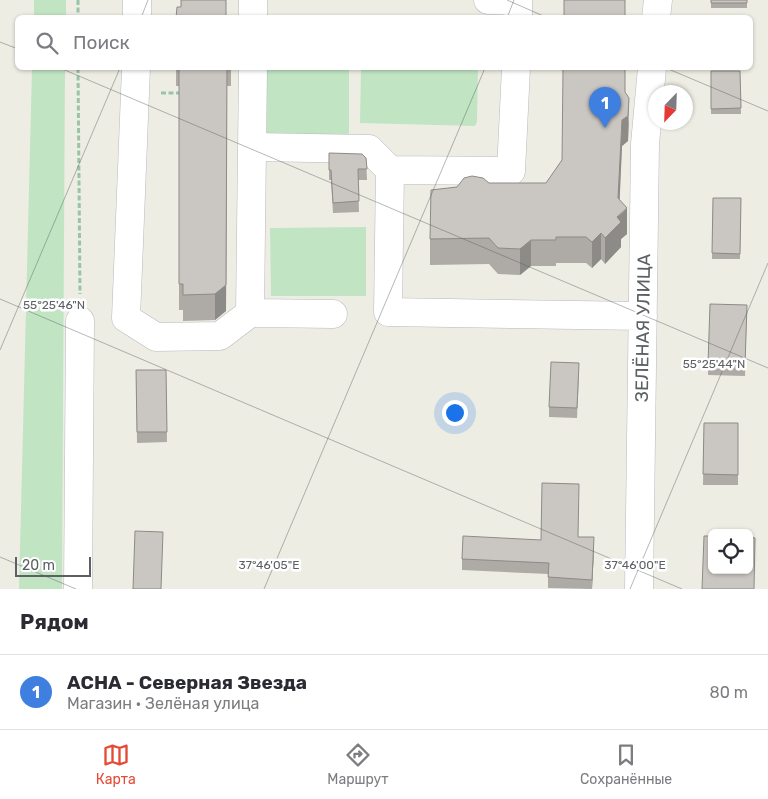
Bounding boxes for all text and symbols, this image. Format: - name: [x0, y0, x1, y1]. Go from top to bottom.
- search box: [15, 15, 753, 70]
- icon: search: [33, 29, 61, 57]
- text: Поиск: [73, 31, 130, 54]
- north arrow: [648, 85, 693, 130]
- pin: 1: [589, 87, 621, 128]
- street label: ЗЕЛЁНАЯ УЛИЦА: [631, 254, 655, 402]
- text: 55°25'46"N: [23, 298, 85, 312]
- text: 55°25'44"N: [683, 357, 745, 371]
- your location: [442, 400, 468, 426]
- map controls: [708, 529, 753, 574]
- button: locate: [708, 529, 753, 574]
- scale bar: [15, 554, 91, 577]
- text: 20 m: [22, 557, 55, 574]
- text: 37°46'05"E: [239, 558, 299, 572]
- text: 37°46'00"E: [604, 558, 666, 572]
- text: Рядом: [20, 609, 89, 634]
- text: АСНА - Северная Звезда: [67, 671, 307, 694]
- text: 1: [32, 683, 40, 702]
- text: 80 m: [710, 683, 748, 702]
- text: Магазин · Зелёная улица: [67, 694, 259, 713]
- tab: Карта: [96, 741, 136, 788]
- tab: Маршрут: [327, 741, 388, 788]
- tab: Сохранённые: [580, 741, 672, 788]

